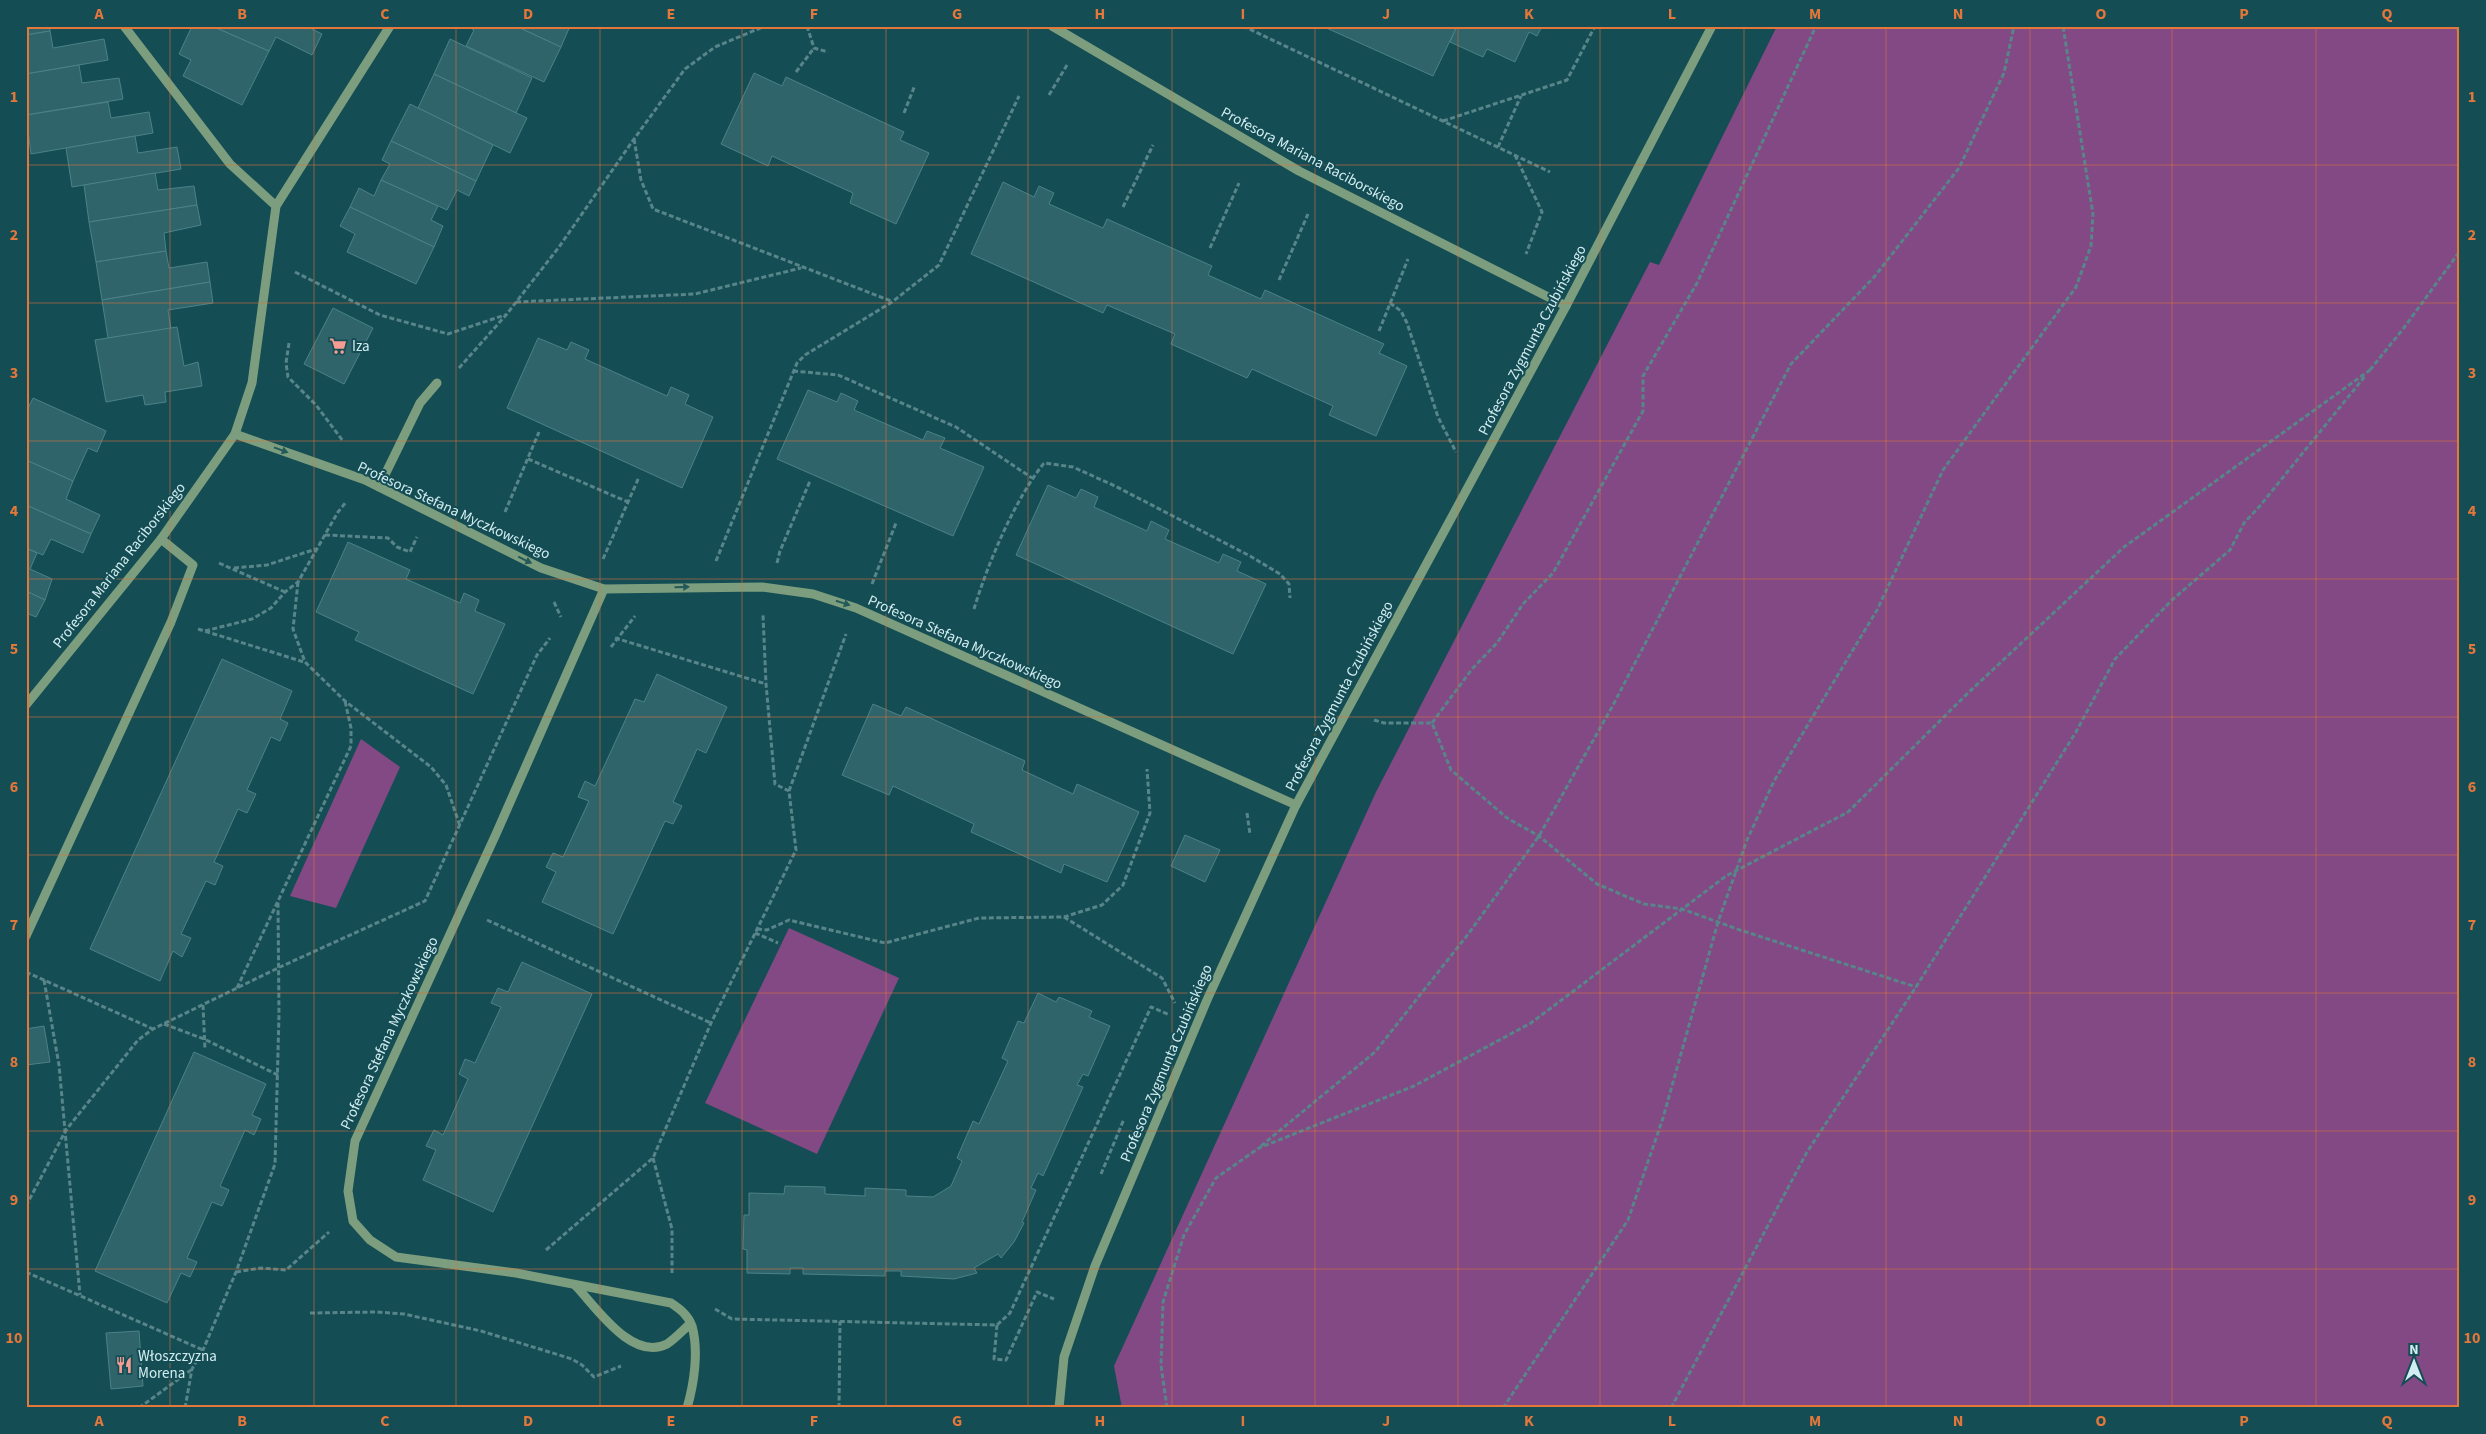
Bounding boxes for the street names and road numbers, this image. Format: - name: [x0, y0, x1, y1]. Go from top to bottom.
- street label: Profesora Mariana Raciborskiego: [1217, 102, 1408, 217]
- street label: Profesora Zygmunta Czubińskiego: [1473, 241, 1592, 439]
- street label: Profesora Stefana Myczkowskiego: [354, 456, 554, 564]
- street label: Profesora Mariana Raciborskiego: [48, 478, 191, 653]
- street label: Profesora Stefana Myczkowskiego: [864, 590, 1065, 695]
- street label: Profesora Zygmunta Czubińskiego: [1280, 597, 1399, 795]
- street label: Profesora Stefana Myczkowskiego: [335, 933, 443, 1133]
- street label: Profesora Zygmunta Czubińskiego: [1115, 961, 1218, 1165]

